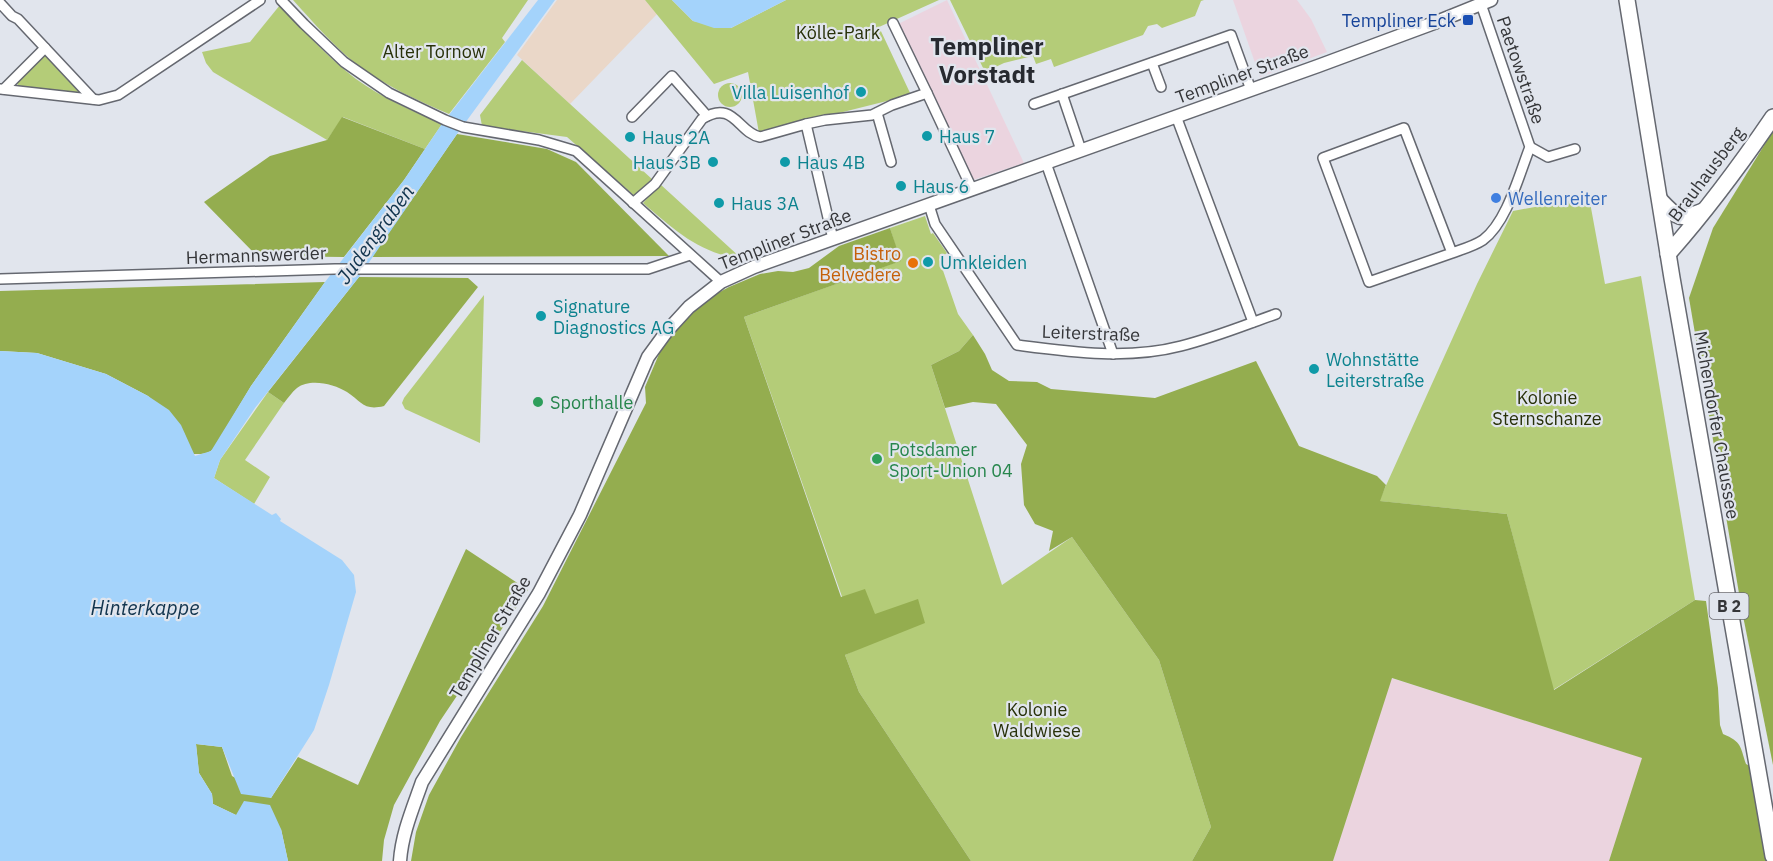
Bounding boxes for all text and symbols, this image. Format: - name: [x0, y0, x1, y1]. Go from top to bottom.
- place label: Templiner Eck: [1342, 9, 1457, 32]
- marker: Templiner Eck: [1461, 13, 1475, 27]
- street label: Paetowstraße: [1492, 13, 1550, 127]
- park label: Kölle-Park: [796, 21, 881, 44]
- district label: Templiner Vorstadt: [930, 30, 1044, 90]
- street label: Templiner Straße: [1172, 39, 1312, 109]
- park label: Alter Tornow: [382, 40, 486, 63]
- place label: Villa Luisenhof: [732, 81, 849, 104]
- marker: Villa Luisenhof: [854, 85, 868, 99]
- street label: Brauhausberg: [1663, 122, 1749, 226]
- place label: Haus 7: [939, 125, 995, 148]
- place label: Haus 2A: [642, 126, 710, 149]
- marker: Haus 7: [920, 129, 934, 143]
- marker: Haus 2A: [623, 130, 637, 144]
- place label: Haus 3B: [633, 151, 701, 174]
- place label: Haus 4B: [797, 151, 865, 174]
- marker: Haus 3B: [706, 155, 720, 169]
- marker: Haus 4B: [778, 155, 792, 169]
- place label: Haus 6: [913, 175, 969, 198]
- water label: Judengraben: [330, 179, 420, 289]
- marker: Haus 6: [894, 179, 908, 193]
- place label: Wellenreiter: [1508, 187, 1607, 210]
- marker: Wellenreiter: [1489, 191, 1503, 205]
- place label: Haus 3A: [731, 192, 799, 215]
- marker: Haus 3A: [712, 196, 726, 210]
- street label: Templiner Straße: [716, 203, 855, 275]
- street label: Hermannswerder: [185, 241, 327, 269]
- place label: Bistro Belvedere: [819, 242, 901, 286]
- place label: Umkleiden: [940, 251, 1027, 274]
- marker: Umkleiden: [921, 255, 935, 269]
- marker: Bistro Belvedere: [906, 256, 920, 270]
- place label: Signature Diagnostics AG: [553, 295, 674, 339]
- marker: Signature Diagnostics AG: [534, 309, 548, 323]
- street label: Leiterstraße: [1041, 320, 1141, 346]
- street label: Michendorfer Chaussee: [1689, 329, 1745, 521]
- place label: Wohnstätte Leiterstraße: [1326, 348, 1425, 392]
- marker: Wohnstätte Leiterstraße: [1307, 362, 1321, 376]
- park label: Kolonie Sternschanze: [1492, 386, 1602, 430]
- place label: Sporthalle: [550, 391, 634, 414]
- marker: Sporthalle: [531, 395, 545, 409]
- place label: Potsdamer Sport-Union 04: [889, 438, 1013, 482]
- marker: Potsdamer Sport-Union 04: [870, 452, 884, 466]
- street label: Templiner Straße: [444, 571, 536, 703]
- road number: B 2: [1710, 593, 1748, 619]
- water label: Hinterkappe: [91, 594, 199, 621]
- park label: Kolonie Waldwiese: [993, 698, 1081, 742]

